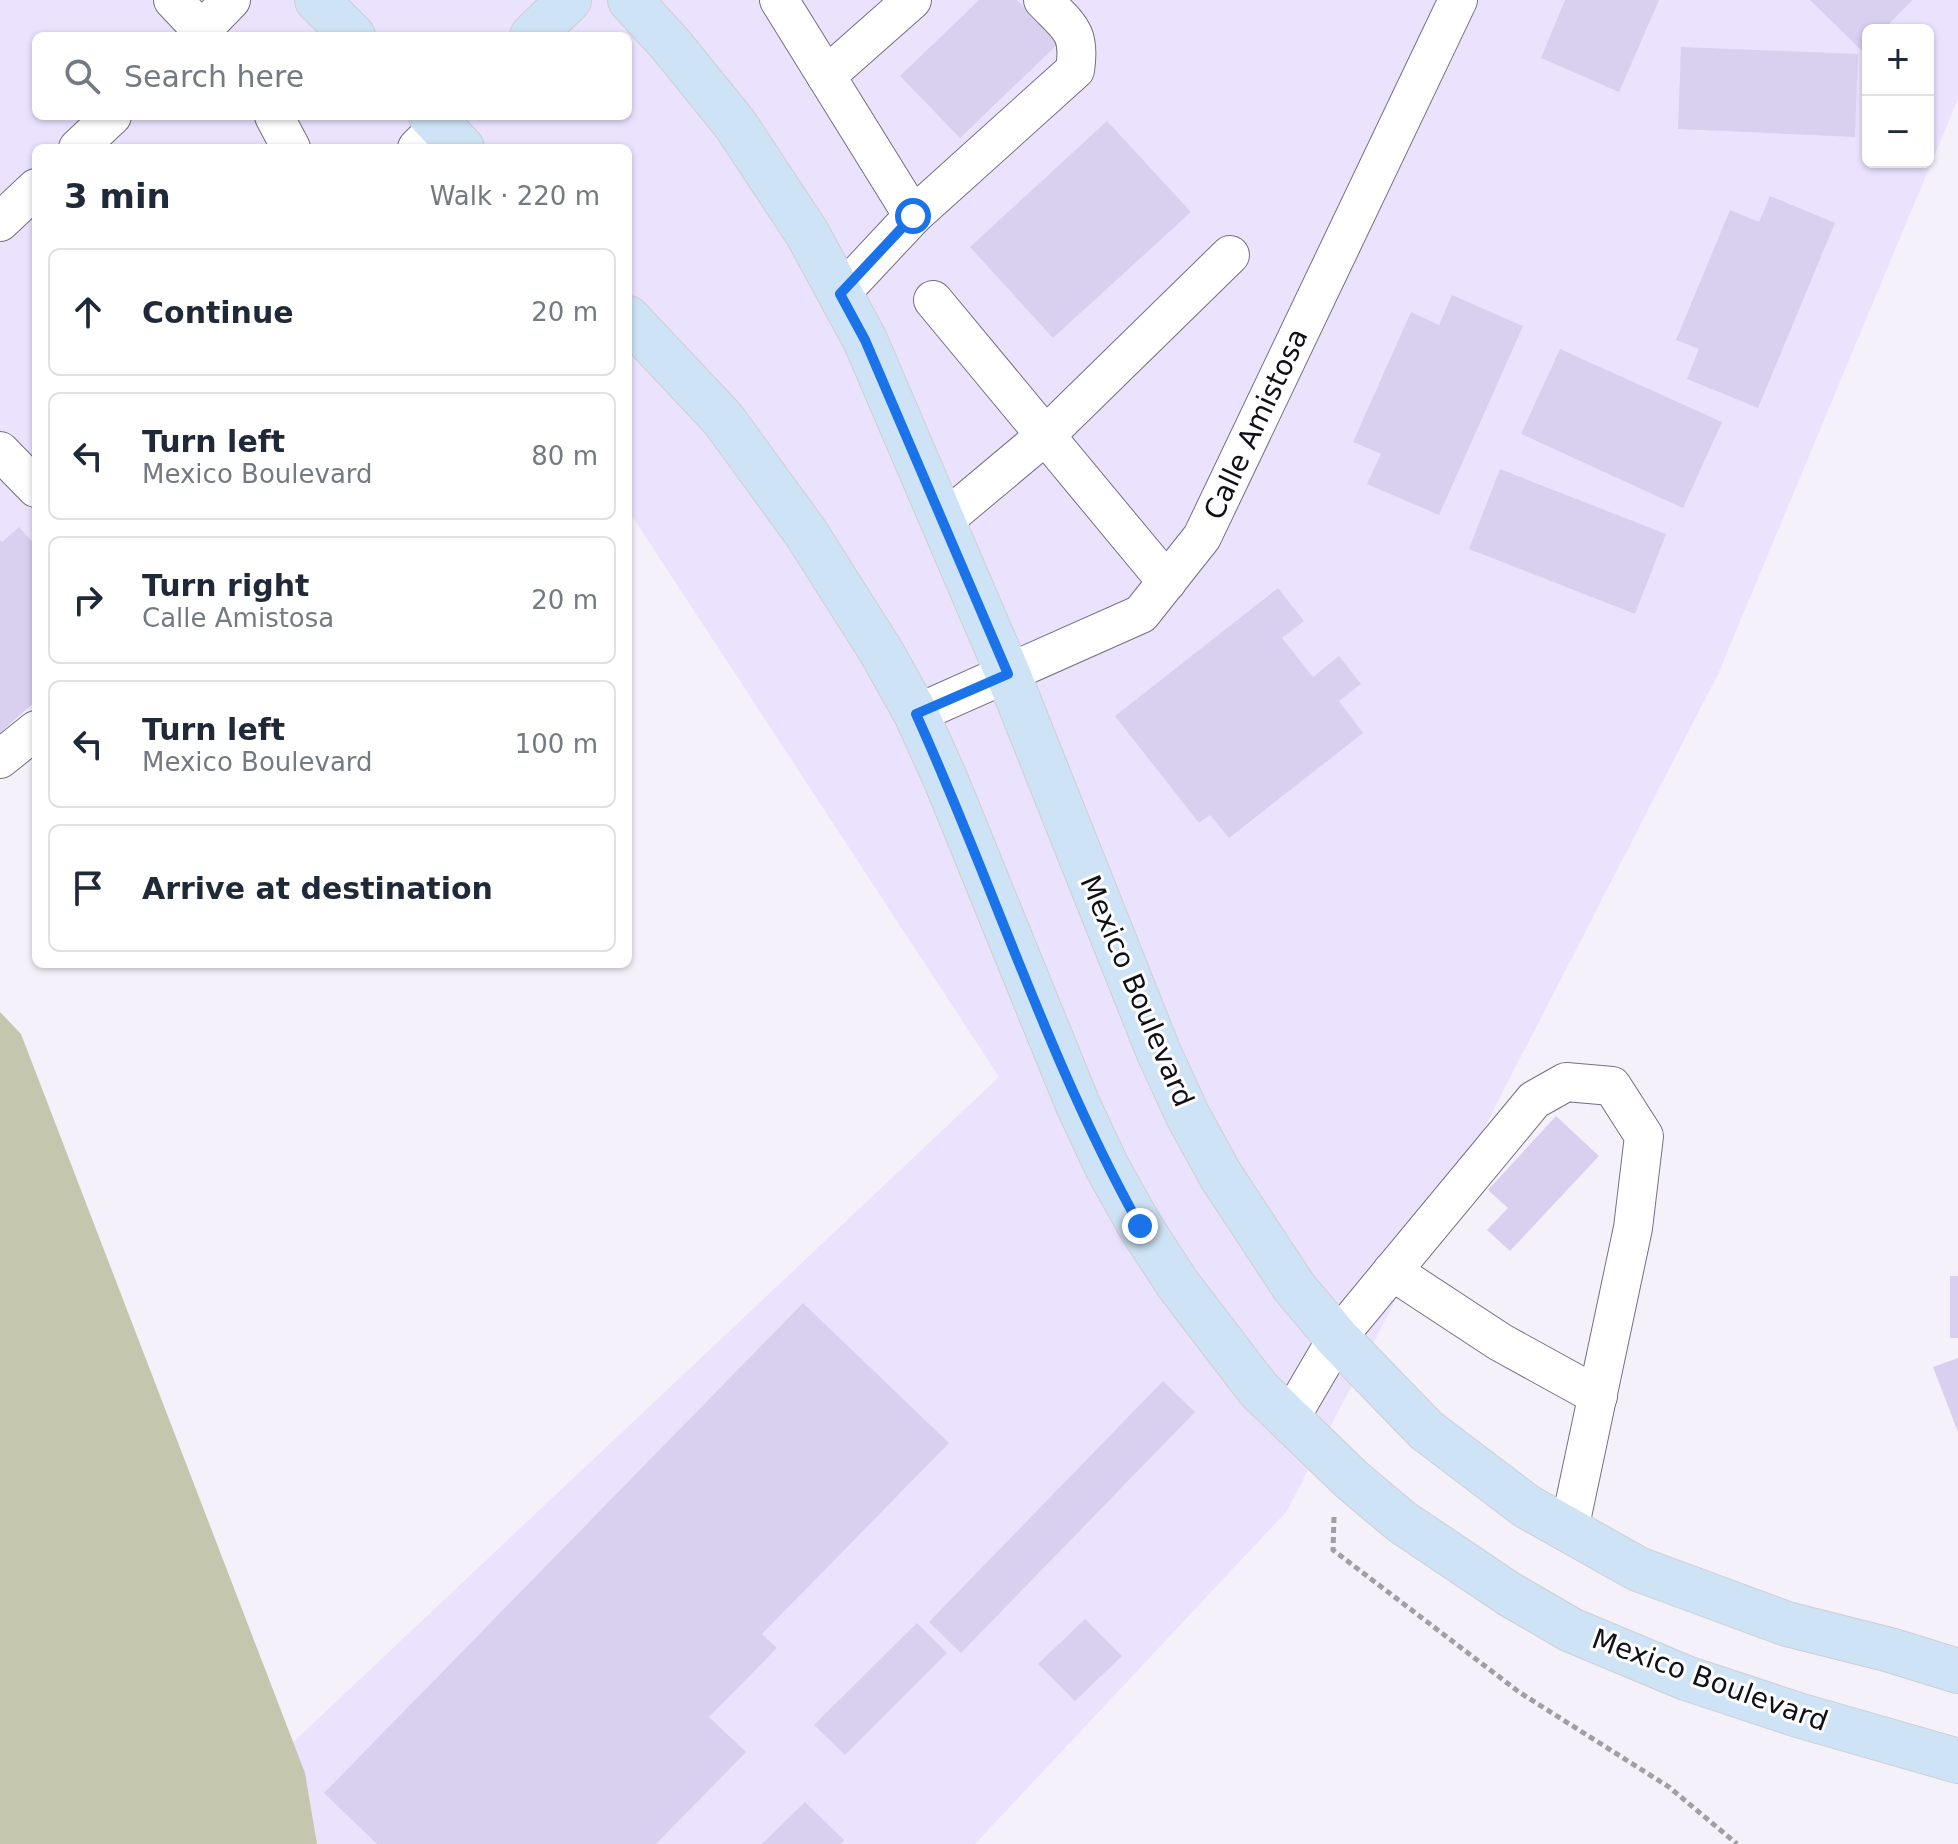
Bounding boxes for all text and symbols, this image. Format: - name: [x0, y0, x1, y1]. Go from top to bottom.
- map controls: [1862, 24, 1934, 168]
- button: +: [1862, 24, 1934, 96]
- search box: [32, 32, 632, 120]
- icon: search: [60, 54, 104, 98]
- text: Search here: [124, 59, 304, 94]
- button: −: [1862, 96, 1934, 168]
- text: 3 min: [64, 176, 171, 216]
- text: Walk · 220 m: [430, 181, 600, 211]
- route start: [895, 198, 931, 234]
- icon: ahead: [66, 290, 110, 334]
- text: Continue: [142, 295, 294, 330]
- text: 20 m: [531, 297, 598, 327]
- street label: Calle Amistosa: [1197, 323, 1315, 525]
- text: Turn left: [142, 424, 285, 459]
- icon: left: [66, 434, 110, 478]
- text: 80 m: [531, 441, 598, 471]
- text: Mexico Boulevard: [142, 459, 373, 489]
- text: Turn right: [142, 568, 309, 603]
- icon: right: [66, 578, 110, 622]
- text: 20 m: [531, 585, 598, 615]
- text: Calle Amistosa: [142, 603, 334, 633]
- text: Turn left: [142, 712, 285, 747]
- icon: left: [66, 722, 110, 766]
- text: 100 m: [515, 729, 598, 759]
- text: Mexico Boulevard: [142, 747, 373, 777]
- icon: arrive: [66, 866, 110, 910]
- street label: Mexico Boulevard: [1073, 870, 1201, 1112]
- text: Arrive at destination: [142, 871, 493, 906]
- route end: [1122, 1208, 1158, 1244]
- street label: Mexico Boulevard: [1588, 1622, 1832, 1738]

